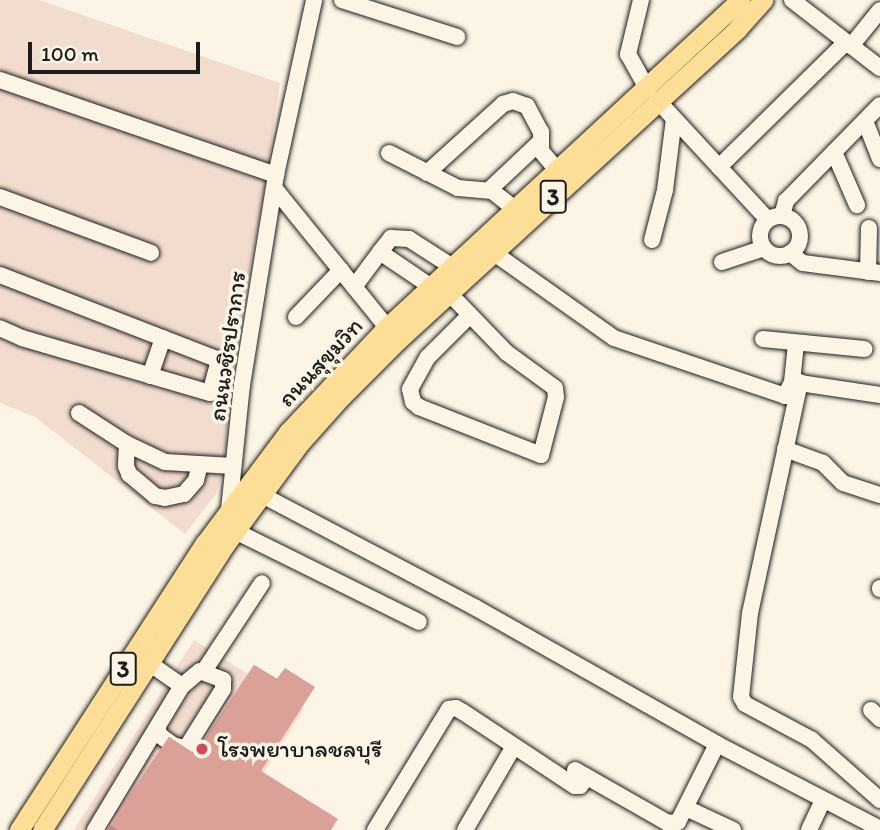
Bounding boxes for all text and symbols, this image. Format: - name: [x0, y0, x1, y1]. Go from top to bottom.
- scale bar: [32, 28, 203, 72]
- text: 100 m: [41, 41, 99, 66]
- road number: 3: [539, 178, 567, 216]
- street label: ถนนวชิรปราการ: [202, 269, 252, 423]
- street label: ถนนสุขุมวิท: [271, 311, 369, 413]
- road number: 3: [109, 650, 137, 688]
- place label: โรงพยาบาลชลบุรี: [218, 735, 382, 763]
- marker: โรงพยาบาลชลบุรี: [192, 739, 212, 759]

